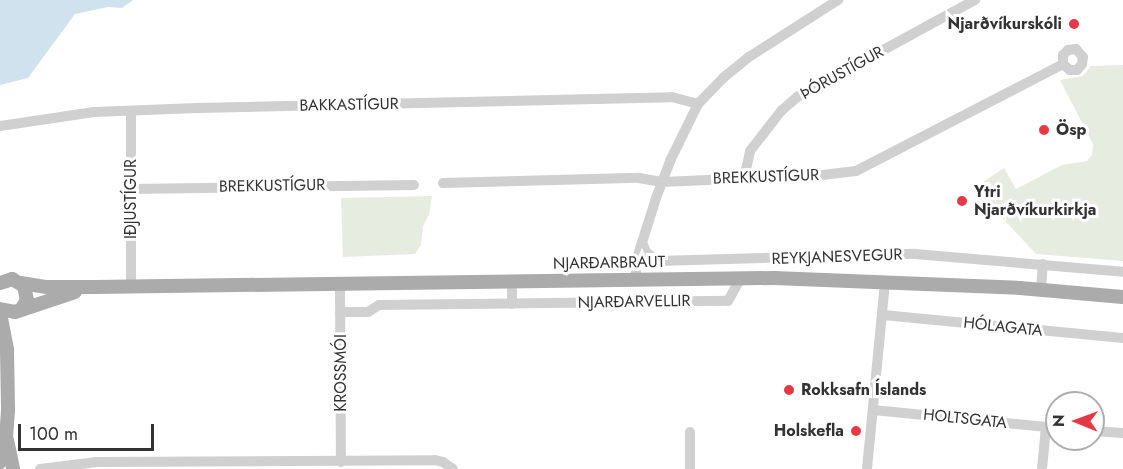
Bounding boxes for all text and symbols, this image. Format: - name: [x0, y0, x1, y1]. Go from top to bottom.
- place label: Njarðvíkurskóli: [948, 14, 1062, 34]
- marker: Njarðvíkurskóli: [1067, 17, 1081, 31]
- street label: ÞÓRUSTÍGUR: [797, 42, 887, 104]
- street label: BAKKASTÍGUR: [299, 95, 399, 115]
- place label: Ösp: [1056, 120, 1086, 140]
- marker: Ösp: [1037, 123, 1051, 137]
- street label: IÐJUSTÍGUR: [121, 159, 141, 239]
- street label: BREKKUSTÍGUR: [713, 166, 819, 188]
- street label: BREKKUSTÍGUR: [219, 175, 325, 197]
- place label: Ytri Njarðvíkurkirkja: [974, 182, 1096, 220]
- marker: Ytri Njarðvíkurkirkja: [955, 194, 969, 208]
- street label: REYKJANESVEGUR: [771, 245, 903, 269]
- street label: NJARÐARBRAUT: [553, 252, 665, 274]
- street label: NJARÐARVELLIR: [577, 291, 691, 313]
- street label: HÓLAGATA: [962, 313, 1044, 341]
- street label: KROSSMÓI: [331, 334, 351, 412]
- place label: Rokksafn Íslands: [801, 380, 926, 400]
- marker: Rokksafn Íslands: [782, 383, 796, 397]
- north arrow: [1045, 391, 1105, 451]
- street label: HOLTSGATA: [922, 405, 1008, 433]
- scale bar: [21, 412, 158, 450]
- text: N: [1047, 414, 1070, 427]
- text: 100 m: [29, 421, 78, 447]
- place label: Holskefla: [774, 421, 844, 441]
- marker: Holskefla: [849, 424, 863, 438]

